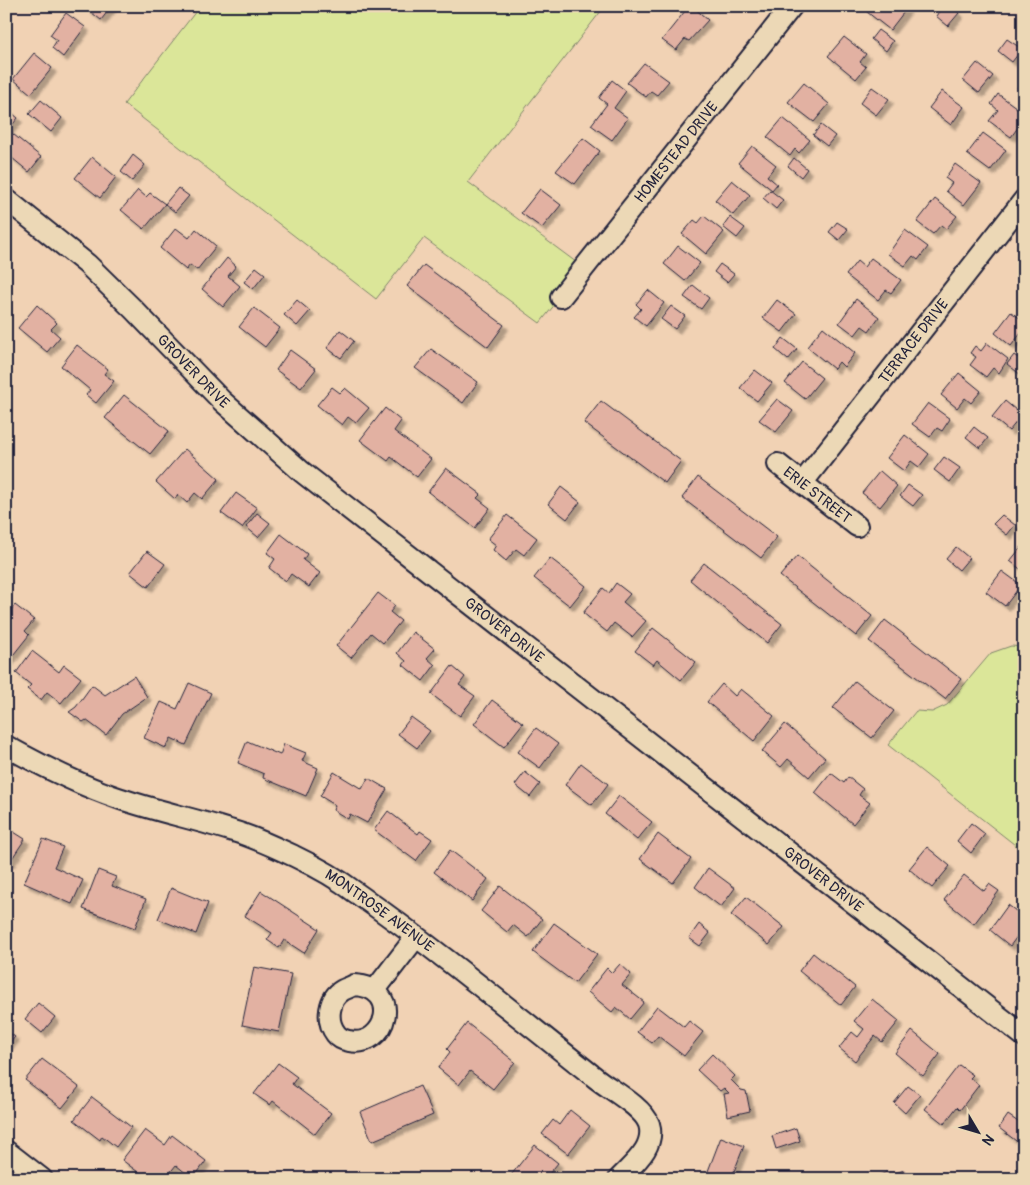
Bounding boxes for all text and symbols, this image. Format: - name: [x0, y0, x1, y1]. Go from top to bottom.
- street label: HOMESTEAD DRIVE: [630, 97, 722, 207]
- street label: TERRACE DRIVE: [874, 295, 953, 387]
- street label: GROVER DRIVE: [153, 330, 234, 413]
- street label: ERIE STREET: [779, 462, 855, 528]
- street label: GROVER DRIVE: [461, 593, 548, 667]
- street label: GROVER DRIVE: [780, 842, 867, 917]
- street label: MONTROSE AVENUE: [322, 865, 438, 956]
- north arrow: [952, 1108, 1002, 1158]
- text: N: [978, 1131, 997, 1149]

